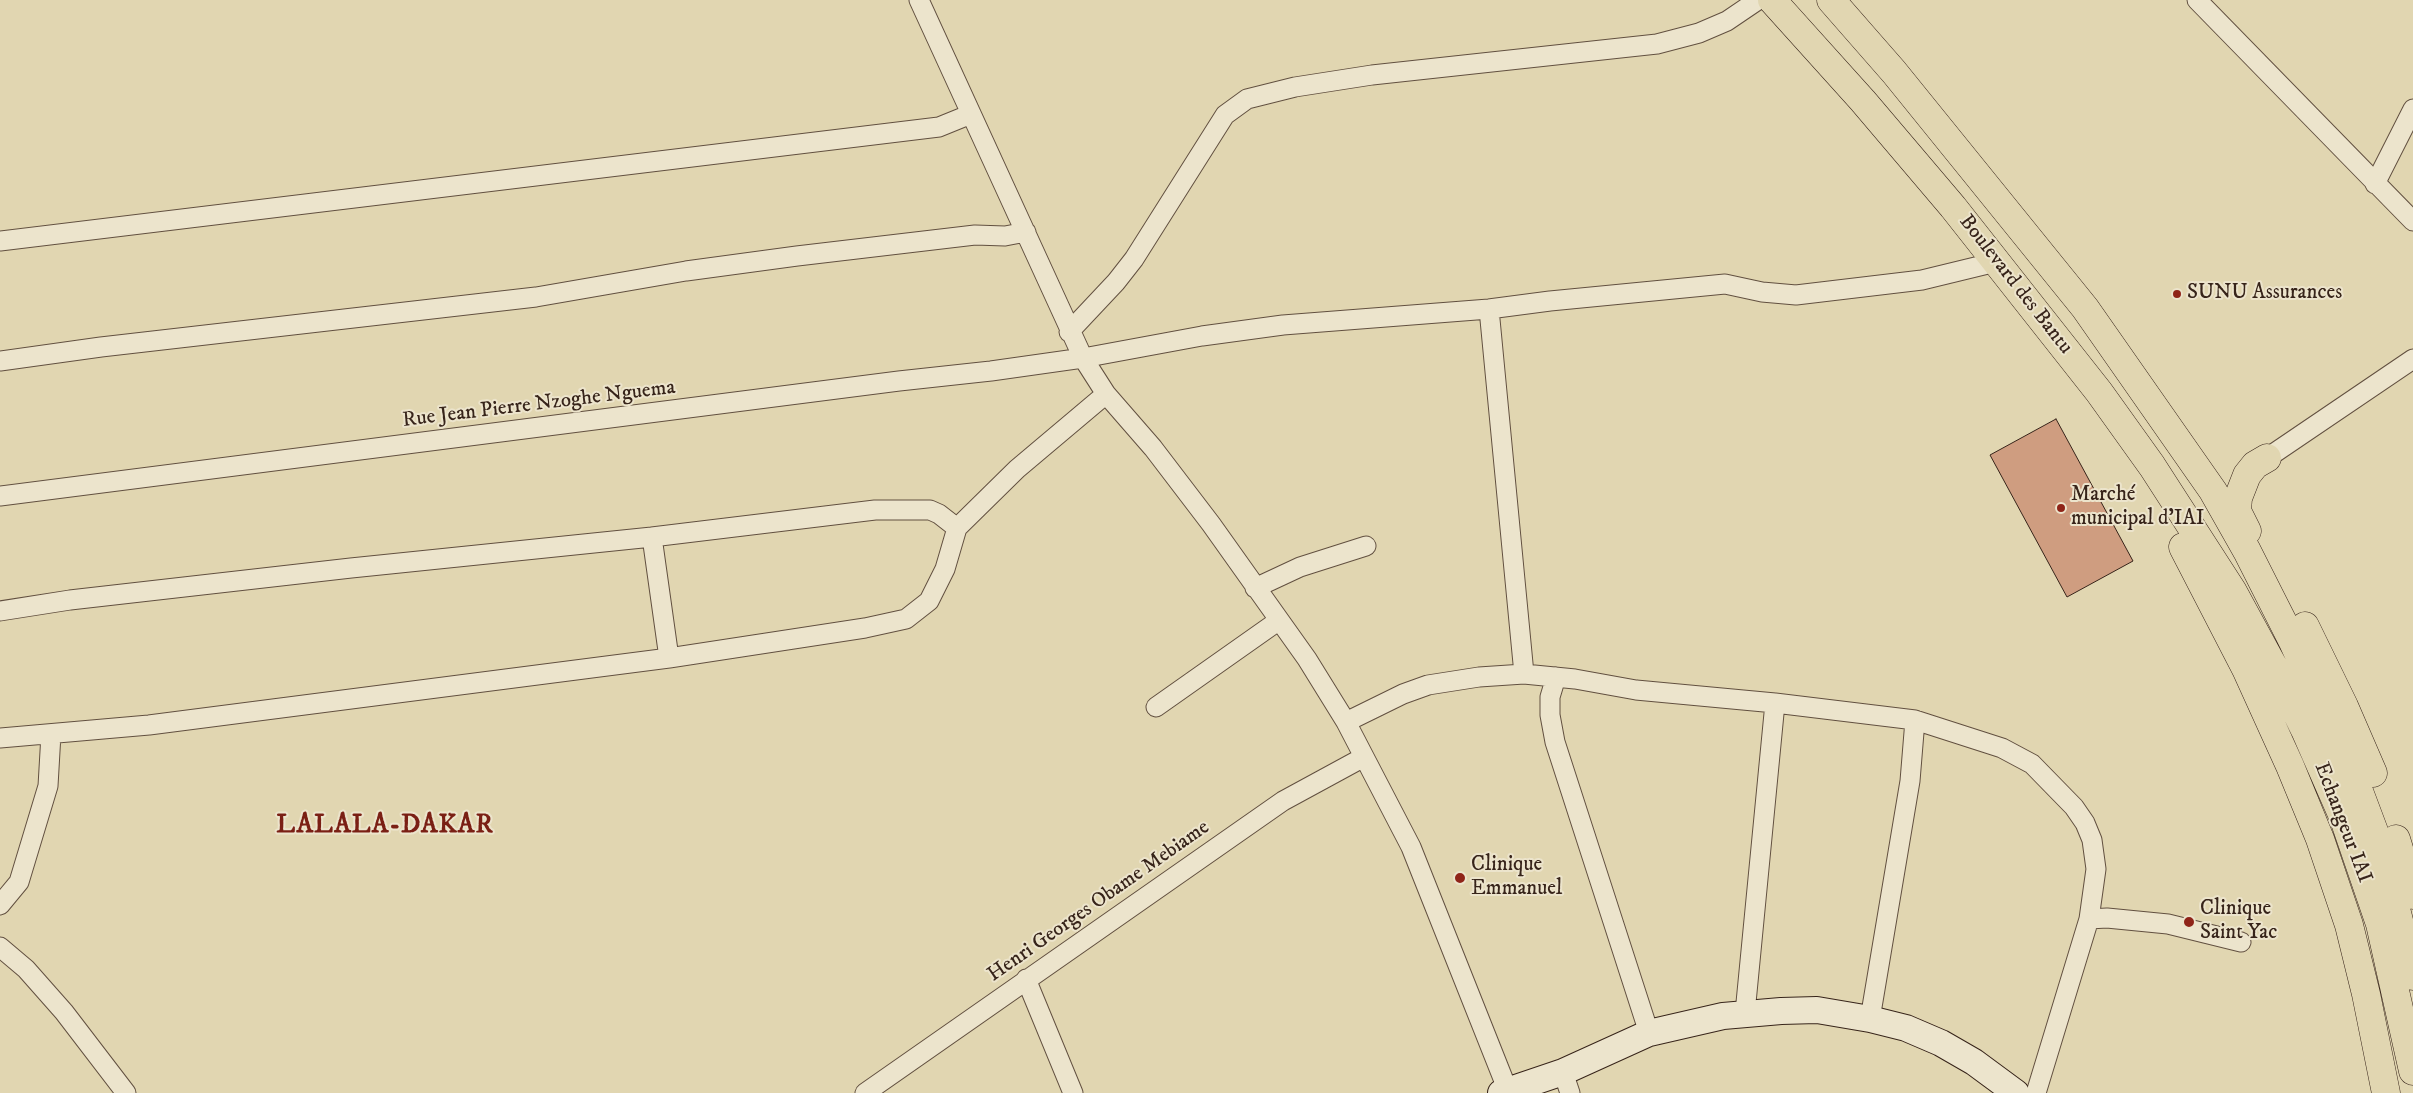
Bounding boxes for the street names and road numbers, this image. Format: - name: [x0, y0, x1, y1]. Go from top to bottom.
- street label: Boulevard des Bantu: [1953, 210, 2077, 360]
- street label: Rue Jean Pierre Nzoghe Nguema: [401, 376, 677, 434]
- street label: Echangeur IAI: [2308, 759, 2376, 887]
- street label: Henri Georges Obame Mebiame: [983, 816, 1215, 988]

